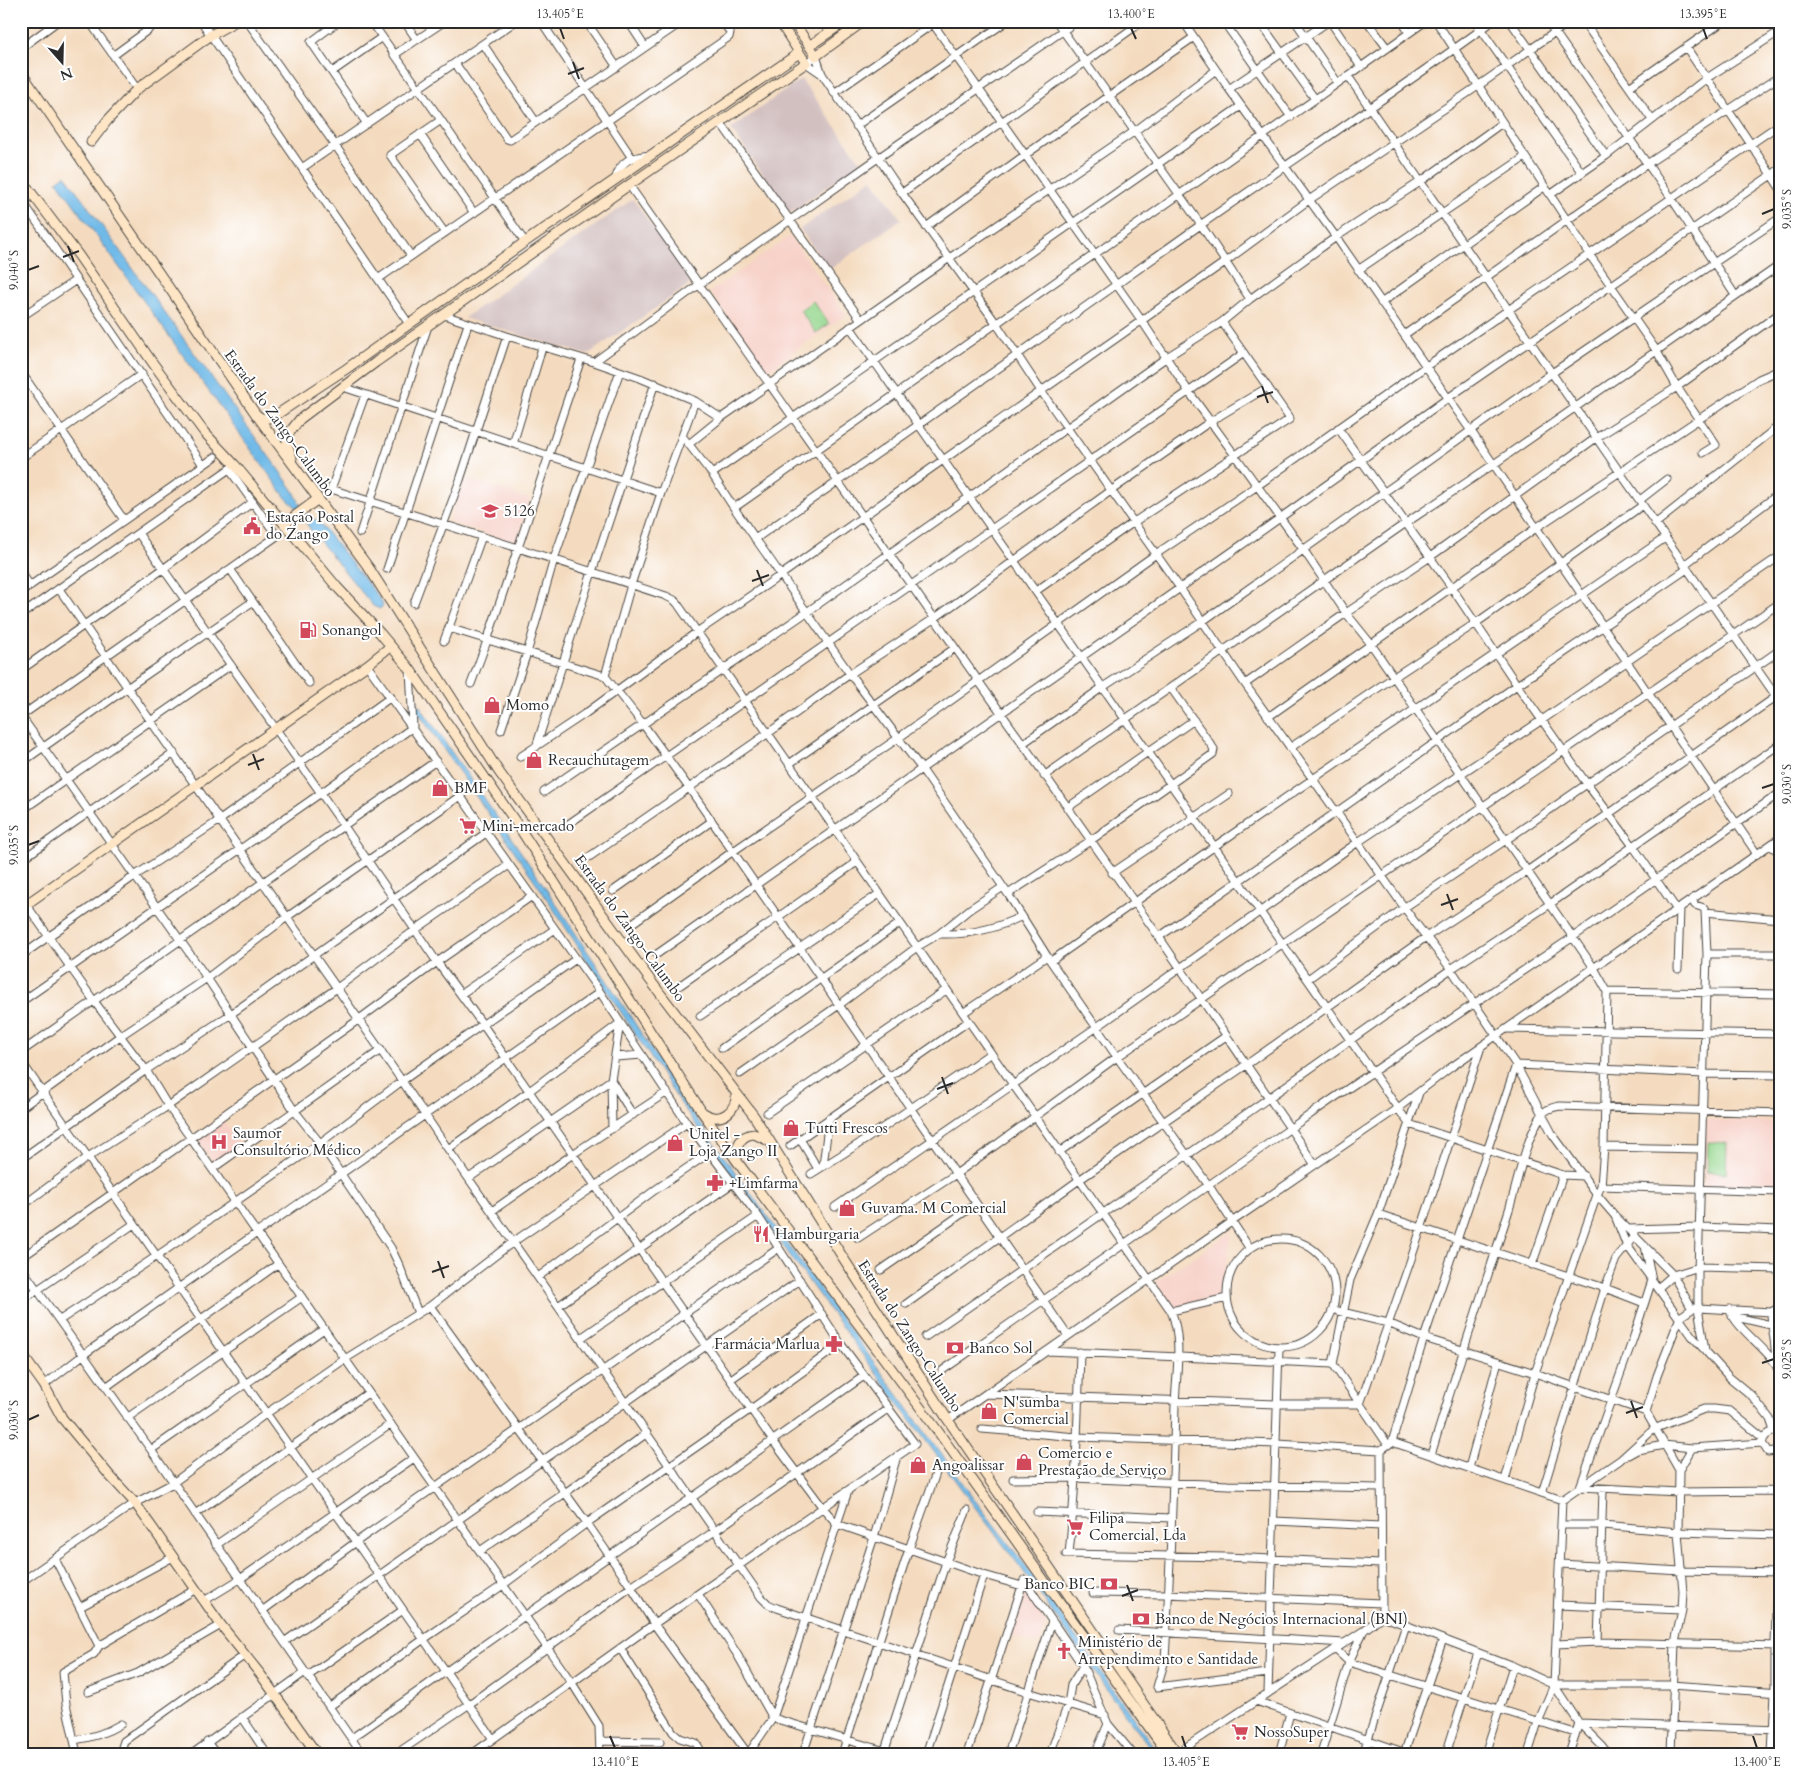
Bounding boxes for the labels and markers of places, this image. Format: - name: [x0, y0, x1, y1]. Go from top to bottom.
- school or university icon: 5126: [480, 501, 500, 521]
- place label: 5126: [504, 501, 535, 521]
- place label: Estação Postal do Zango: [266, 507, 354, 544]
- public building icon: Estação Postal do Zango: [242, 516, 262, 536]
- fuel station icon: Sonangol: [298, 620, 318, 640]
- place label: Sonangol: [322, 620, 382, 640]
- shop icon: Momo: [482, 695, 502, 715]
- place label: Momo: [506, 695, 549, 715]
- shop icon: Recauchutagem: [524, 750, 544, 770]
- place label: Recauchutagem: [548, 750, 650, 770]
- shop icon: BMF: [430, 778, 450, 798]
- place label: BMF: [454, 778, 487, 798]
- supermarket icon: Mini-mercado: [458, 816, 478, 836]
- place label: Mini-mercado: [482, 816, 574, 836]
- shop icon: Tutti Frescos: [781, 1118, 801, 1138]
- place label: Tutti Frescos: [805, 1118, 888, 1138]
- place label: Saumor Consultório Médico: [233, 1123, 361, 1160]
- place label: Unitel - Loja Zango II: [689, 1124, 777, 1161]
- hospital icon: Saumor Consultório Médico: [209, 1132, 229, 1152]
- shop icon: Unitel - Loja Zango II: [665, 1133, 685, 1153]
- pharmacy icon: +Limfarma: [705, 1173, 725, 1193]
- place label: +Limfarma: [729, 1173, 799, 1193]
- shop icon: Guvama. M Comercial: [837, 1198, 857, 1218]
- place label: Guvama. M Comercial: [861, 1198, 1006, 1218]
- restaurant icon: Hamburgaria: [751, 1224, 771, 1244]
- place label: Hamburgaria: [775, 1224, 860, 1244]
- place label: Farmácia Marlua: [714, 1334, 821, 1354]
- pharmacy icon: Farmácia Marlua: [824, 1334, 844, 1354]
- bank icon: Banco Sol: [945, 1338, 965, 1358]
- place label: Banco Sol: [969, 1338, 1033, 1358]
- place label: N'sumba Comercial: [1003, 1392, 1069, 1429]
- shop icon: N'sumba Comercial: [979, 1401, 999, 1421]
- place label: Comercio e Prestação de Serviço: [1038, 1443, 1166, 1480]
- shop icon: Comercio e Prestação de Serviço: [1014, 1452, 1034, 1472]
- shop icon: Angoalissar: [908, 1455, 928, 1475]
- place label: Angoalissar: [932, 1455, 1005, 1475]
- place label: Filipa Comercial, Lda: [1089, 1508, 1187, 1545]
- supermarket icon: Filipa Comercial, Lda: [1065, 1517, 1085, 1537]
- place label: Banco BIC: [1024, 1574, 1095, 1594]
- bank icon: Banco BIC: [1099, 1574, 1119, 1594]
- bank icon: Banco de Negócios Internacional (BNI): [1131, 1609, 1151, 1629]
- place label: Banco de Negócios Internacional (BNI): [1155, 1609, 1408, 1629]
- place label: Ministério de Arrependimento e Santidade: [1078, 1632, 1259, 1669]
- church icon: Ministério de Arrependimento e Santidade: [1054, 1641, 1074, 1661]
- supermarket icon: NossoSuper: [1230, 1722, 1250, 1742]
- place label: NossoSuper: [1254, 1722, 1330, 1742]

